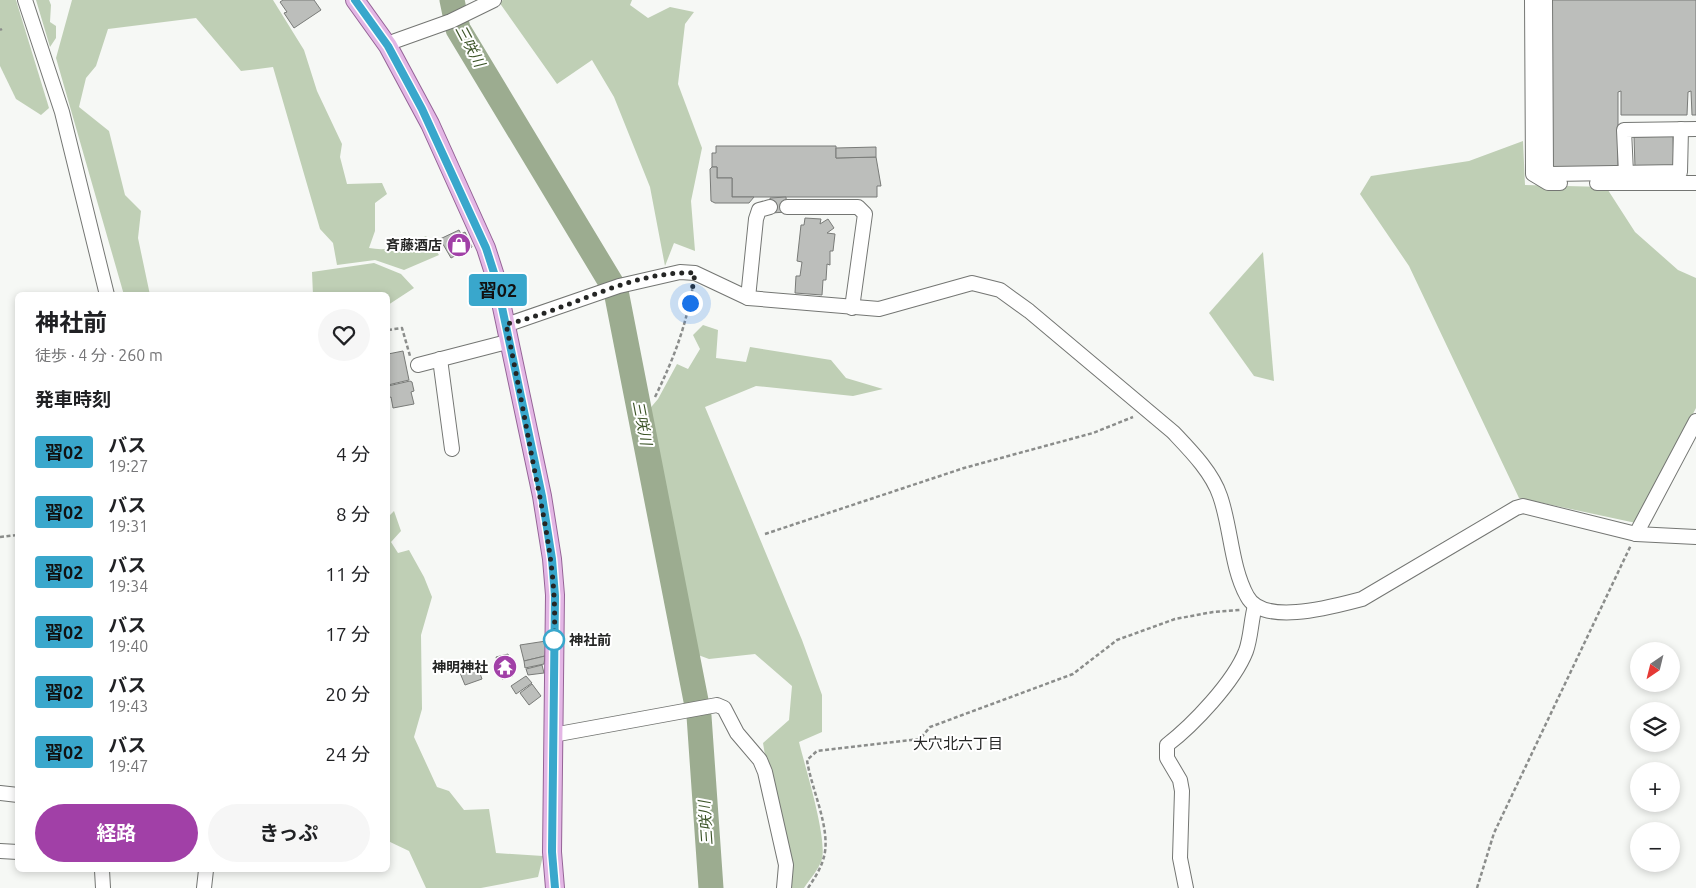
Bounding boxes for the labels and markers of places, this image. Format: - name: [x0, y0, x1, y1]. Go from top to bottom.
- shop icon: 斉藤酒店: [446, 232, 472, 258]
- place label: 斉藤酒店: [386, 237, 442, 253]
- marker: 神社前: [543, 629, 565, 651]
- place label: 神社前: [569, 632, 611, 648]
- temple icon: 神明神社: [492, 654, 518, 680]
- place label: 神明神社: [432, 659, 488, 675]

